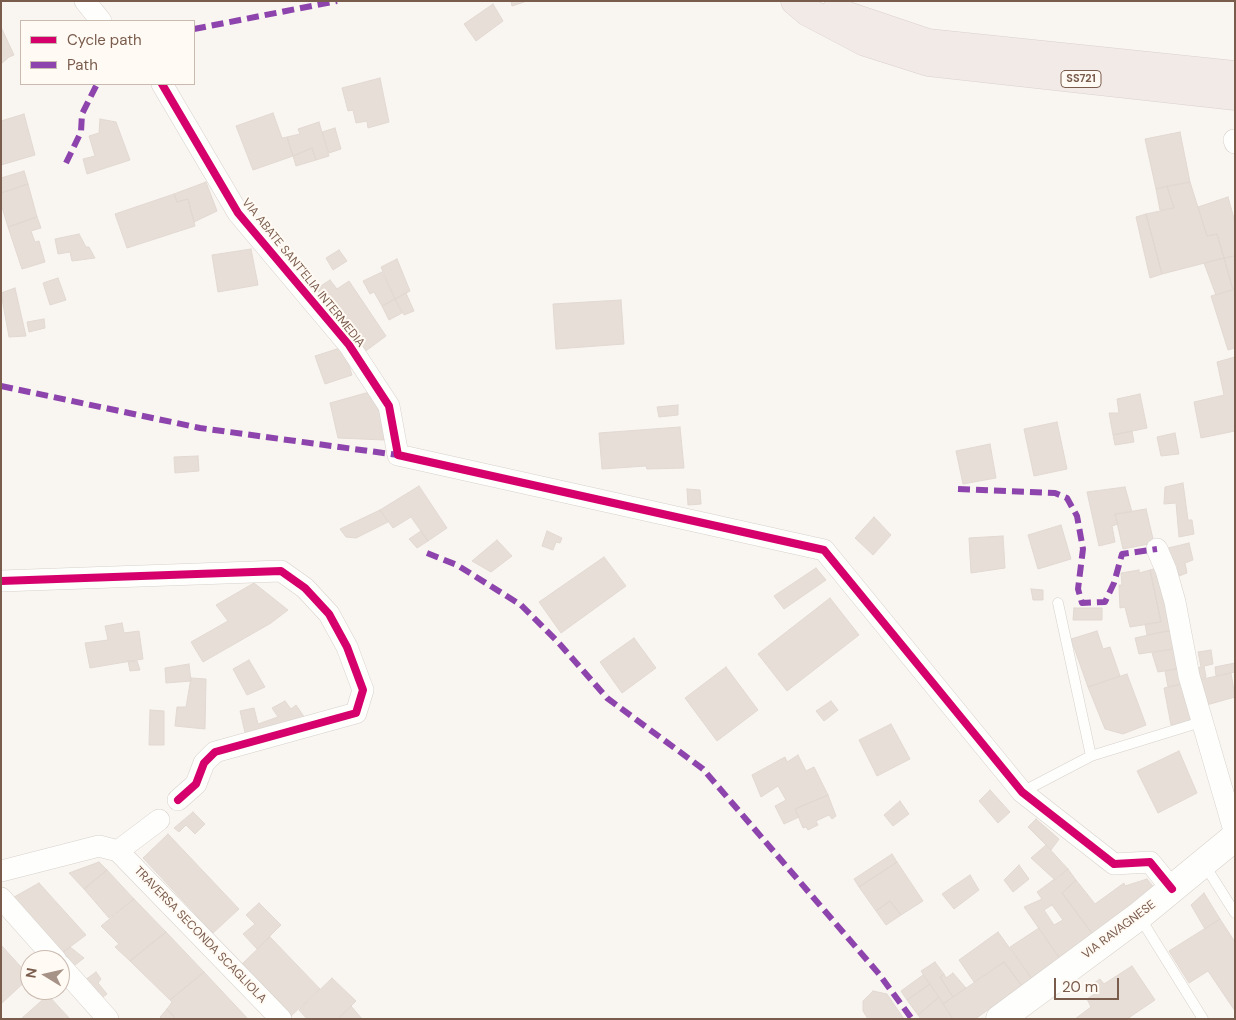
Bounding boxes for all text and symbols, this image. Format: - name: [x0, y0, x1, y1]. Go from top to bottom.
- legend: [20, 20, 195, 85]
- text: Cycle path: [67, 30, 142, 50]
- text: Path: [67, 55, 98, 75]
- road number: SS721: [1061, 70, 1101, 88]
- street label: VIA ABATE SANT'ELIA INTERMEDIA: [238, 196, 368, 350]
- street label: TRAVERSA SECONDA SCAGLIOLA: [131, 864, 269, 1006]
- street label: VIA RAVAGNESE: [1079, 898, 1159, 962]
- north arrow: [20, 950, 70, 1000]
- text: N: [21, 966, 41, 979]
- scale bar: [1056, 968, 1121, 1000]
- text: 20 m: [1062, 977, 1098, 997]

